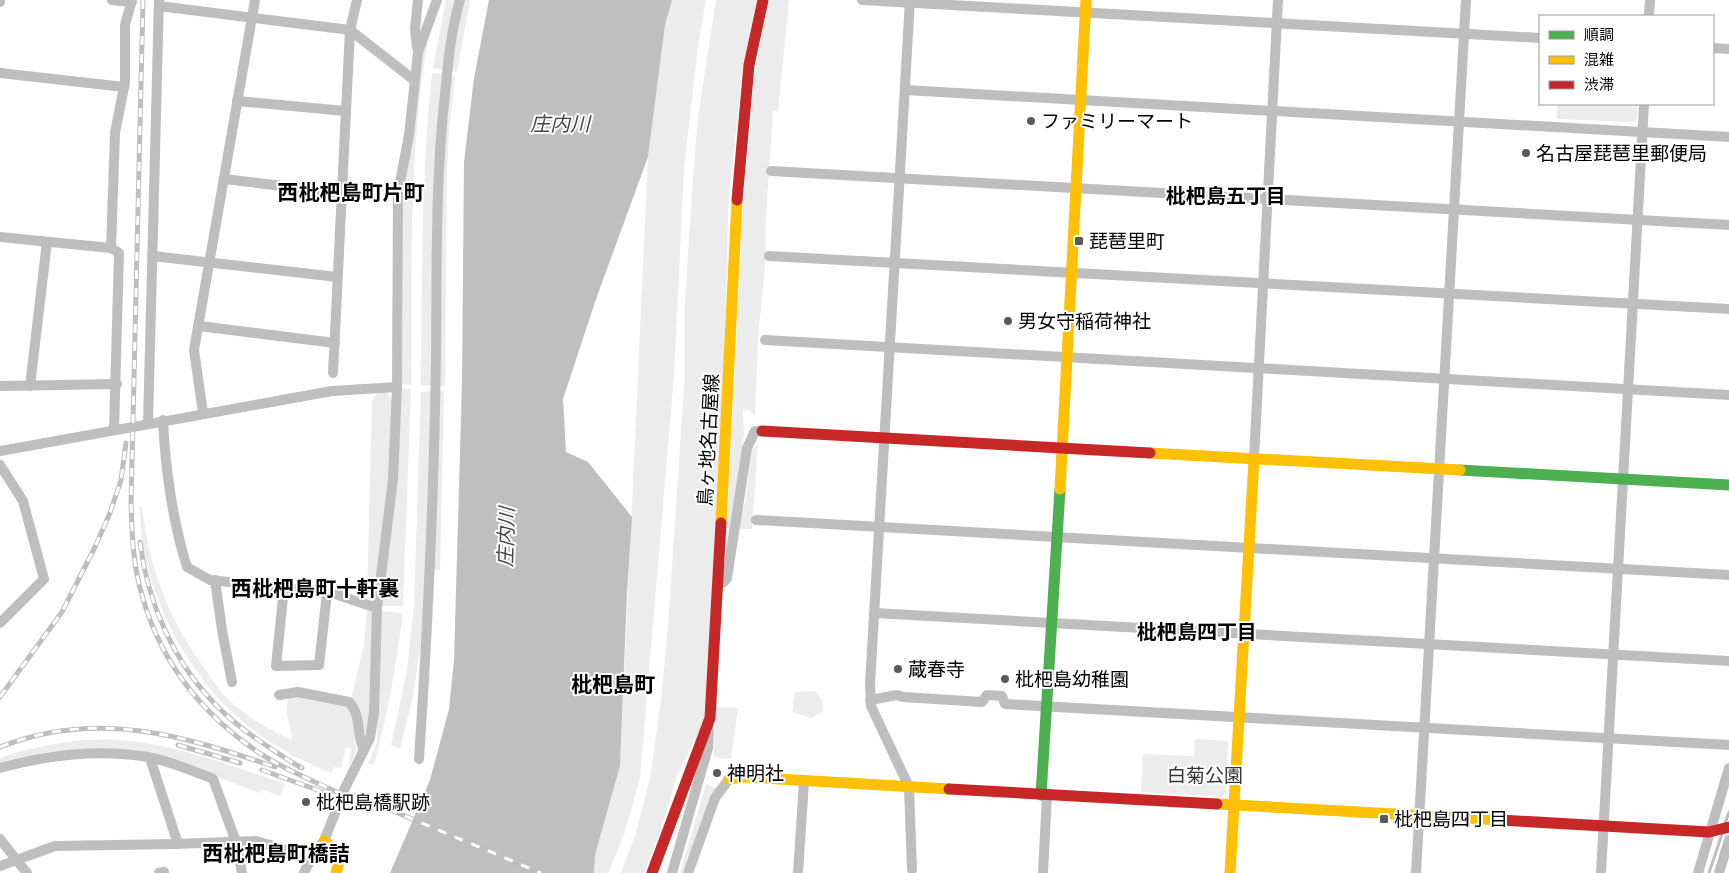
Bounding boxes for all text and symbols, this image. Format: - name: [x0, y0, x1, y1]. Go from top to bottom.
- legend: [1539, 15, 1714, 105]
- text: 順調: [1584, 25, 1614, 44]
- text: 混雑: [1584, 50, 1614, 69]
- text: 渋滞: [1584, 75, 1614, 94]
- place label: ファミリーマート: [1041, 109, 1193, 134]
- water label: 庄内川: [530, 111, 592, 137]
- marker: ファミリーマート: [1025, 115, 1037, 127]
- place label: 名古屋琵琶里郵便局: [1536, 141, 1707, 166]
- marker: 名古屋琵琶里郵便局: [1520, 147, 1532, 159]
- district label: 西枇杷島町片町: [278, 179, 425, 206]
- district label: 枇杷島五丁目: [1166, 183, 1286, 209]
- place label: 琵琶里町: [1089, 229, 1165, 254]
- marker: 琵琶里町: [1073, 235, 1085, 247]
- place label: 男女守稲荷神社: [1018, 309, 1151, 334]
- marker: 男女守稲荷神社: [1002, 315, 1014, 327]
- street label: 鳥ヶ地名古屋線: [693, 373, 724, 507]
- water label: 庄内川: [492, 505, 520, 567]
- district label: 西枇杷島町十軒裏: [231, 575, 399, 602]
- district label: 枇杷島四丁目: [1137, 619, 1257, 645]
- place label: 蔵春寺: [908, 657, 965, 682]
- marker: 蔵春寺: [892, 663, 904, 675]
- place label: 枇杷島幼稚園: [1015, 667, 1129, 692]
- district label: 枇杷島町: [571, 671, 655, 698]
- marker: 枇杷島幼稚園: [999, 673, 1011, 685]
- place label: 神明社: [727, 761, 784, 786]
- park label: 白菊公園: [1167, 763, 1243, 788]
- marker: 神明社: [711, 767, 723, 779]
- place label: 枇杷島橋駅跡: [316, 790, 430, 815]
- marker: 枇杷島橋駅跡: [300, 796, 312, 808]
- place label: 枇杷島四丁目: [1394, 807, 1508, 832]
- marker: 枇杷島四丁目: [1378, 813, 1390, 825]
- district label: 西枇杷島町橋詰: [203, 840, 350, 867]

